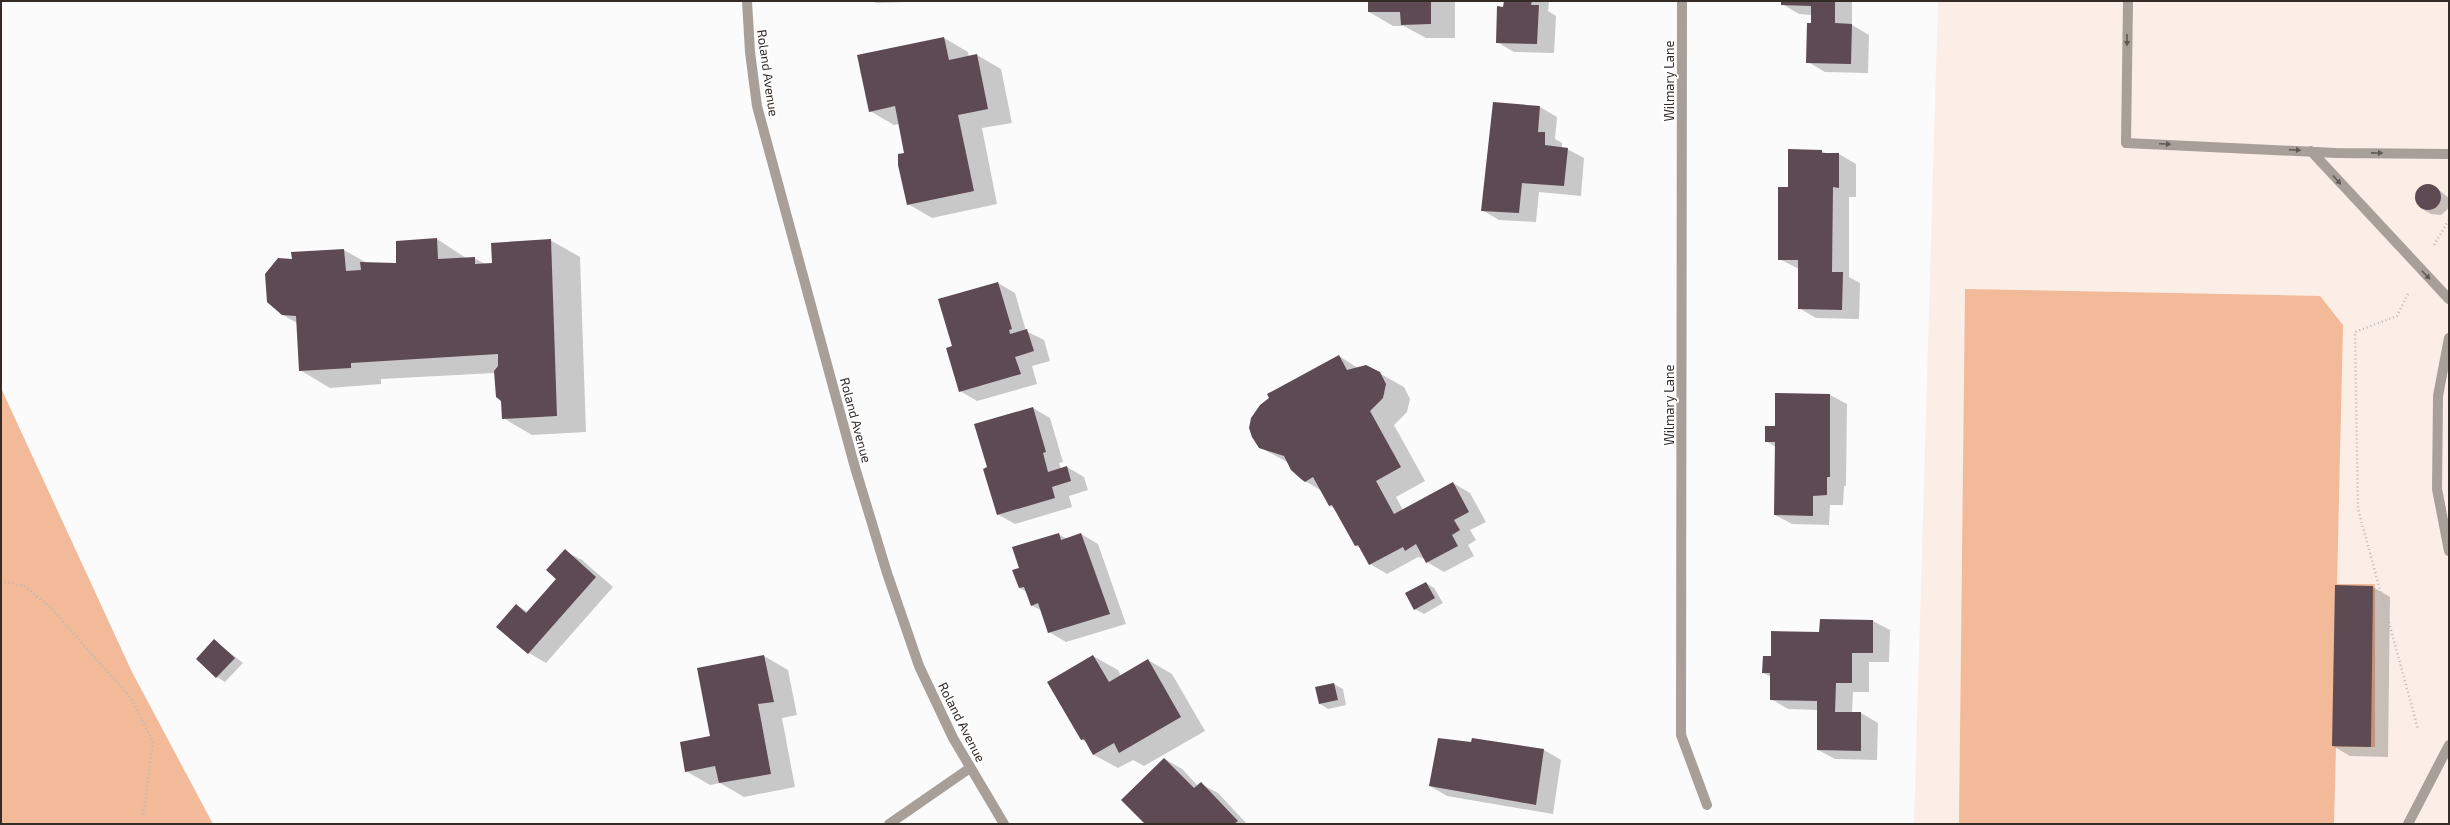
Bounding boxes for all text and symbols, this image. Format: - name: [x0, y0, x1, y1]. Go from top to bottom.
- street label: Roland Avenue: [754, 29, 782, 117]
- one-way arrow: [2124, 34, 2130, 47]
- street label: Wilmary Lane: [1661, 40, 1677, 122]
- one-way arrow: [2159, 141, 2171, 148]
- one-way arrow: [2289, 147, 2302, 153]
- one-way arrow: [2371, 150, 2384, 156]
- one-way arrow: [2332, 175, 2341, 185]
- one-way arrow: [2421, 270, 2430, 279]
- street label: Wilmary Lane: [1661, 364, 1677, 446]
- street label: Roland Avenue: [837, 376, 875, 464]
- street label: Roland Avenue: [935, 679, 989, 765]

